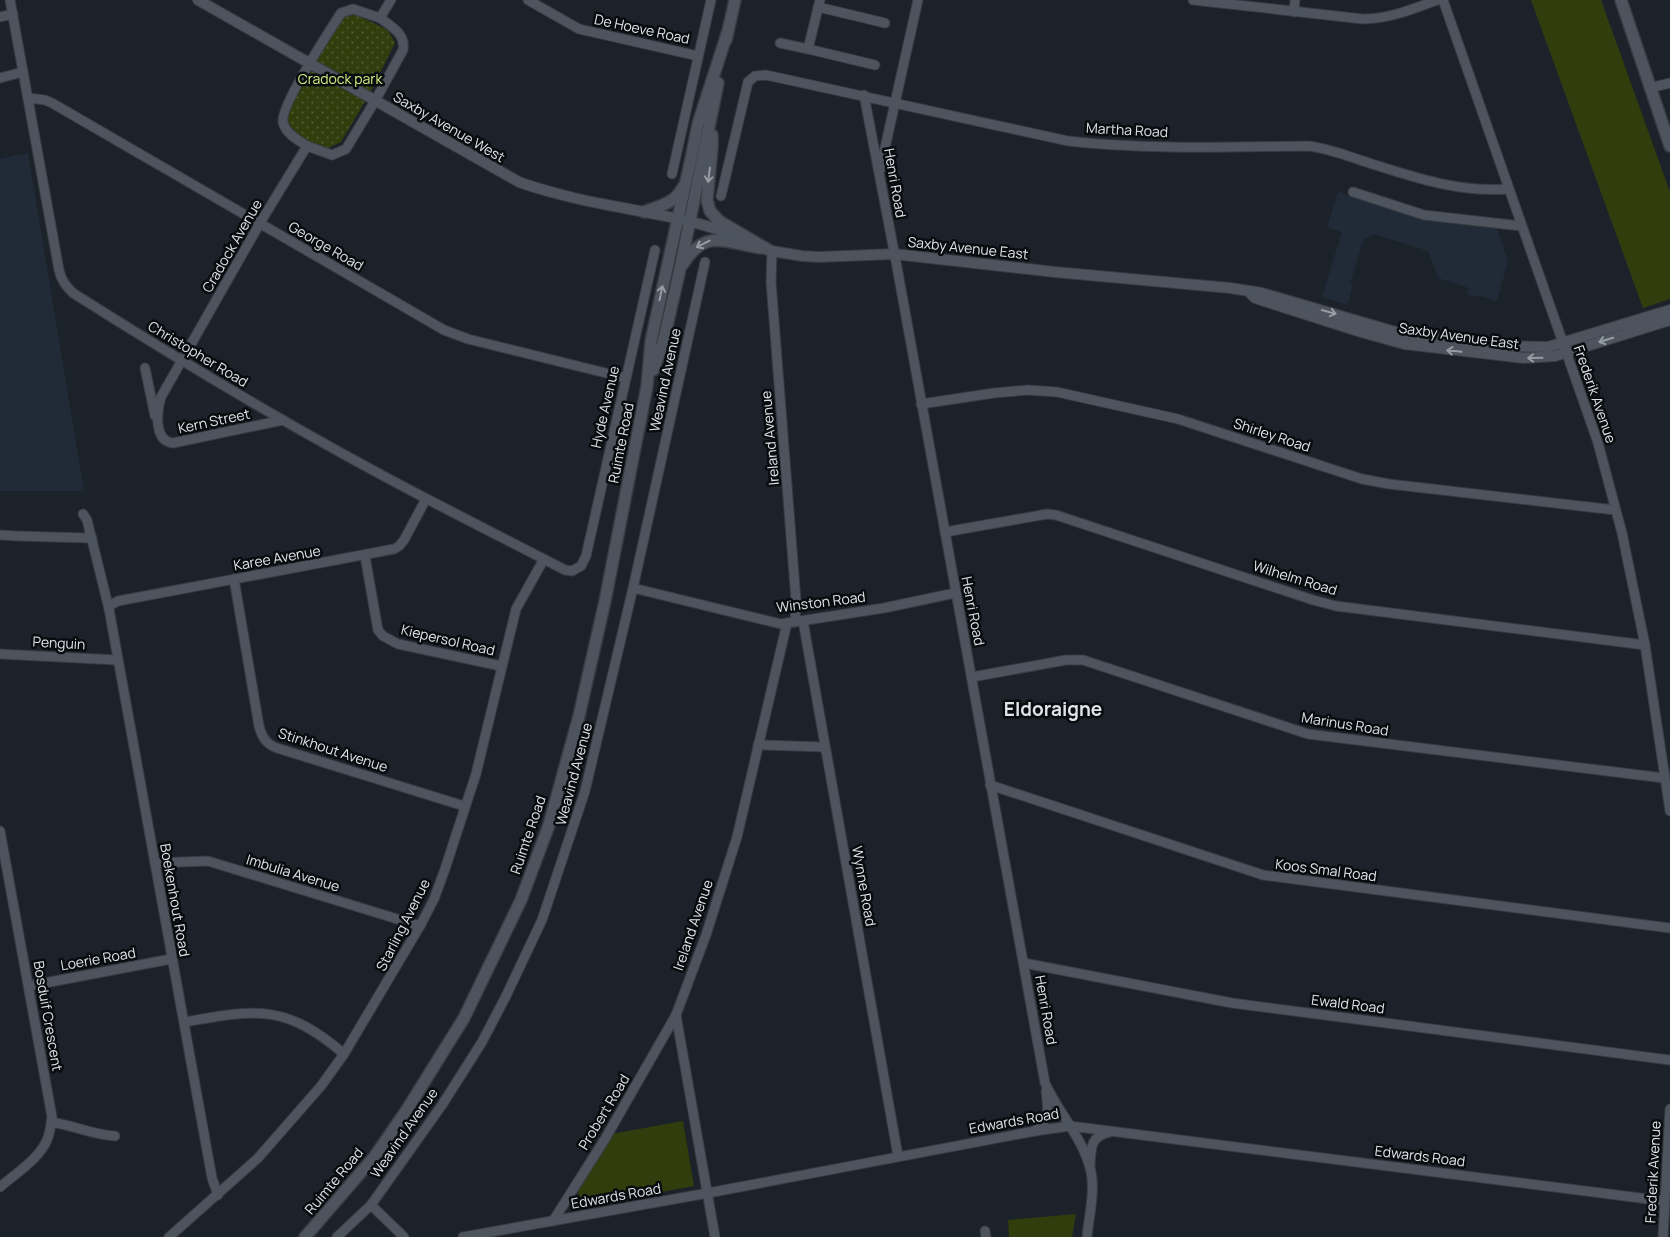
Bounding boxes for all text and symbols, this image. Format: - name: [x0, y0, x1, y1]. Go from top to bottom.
- street label: De Hoeve Road: [593, 9, 692, 48]
- park label: Cradock park: [298, 69, 383, 88]
- street label: Saxby Avenue West: [390, 87, 509, 166]
- street label: Martha Road: [1085, 118, 1169, 141]
- street label: Henri Road: [880, 147, 911, 219]
- one-way arrow: [704, 166, 714, 182]
- street label: Cradock Avenue: [197, 196, 266, 296]
- street label: George Road: [285, 216, 367, 275]
- street label: Saxby Avenue East: [907, 232, 1030, 263]
- one-way arrow: [696, 239, 711, 249]
- one-way arrow: [657, 286, 666, 302]
- one-way arrow: [1321, 308, 1337, 318]
- street label: Christopher Road: [145, 316, 252, 391]
- street label: Saxby Avenue East: [1398, 318, 1521, 353]
- street label: Weavind Avenue: [644, 326, 685, 433]
- one-way arrow: [1599, 336, 1615, 345]
- street label: Frederik Avenue: [1570, 342, 1621, 445]
- one-way arrow: [1446, 346, 1462, 356]
- one-way arrow: [1527, 353, 1543, 363]
- street label: Hyde Avenue: [586, 364, 623, 450]
- street label: Ireland Avenue: [756, 390, 783, 486]
- street label: Ruimte Road: [603, 401, 638, 485]
- street label: Kern Street: [176, 404, 252, 437]
- street label: Shirley Road: [1231, 413, 1313, 456]
- street label: Karee Avenue: [232, 541, 322, 575]
- street label: Wilhelm Road: [1251, 556, 1340, 599]
- street label: Henri Road: [957, 575, 990, 647]
- street label: Winston Road: [775, 587, 867, 616]
- street label: Kiepersol Road: [399, 619, 497, 660]
- street label: Penguin: [32, 632, 86, 653]
- district label: Eldoraigne: [1004, 696, 1102, 722]
- street label: Marinus Road: [1300, 707, 1390, 740]
- street label: Weavind Avenue: [551, 720, 596, 827]
- street label: Stinkhout Avenue: [276, 723, 390, 776]
- street label: Ruimte Road: [505, 793, 550, 877]
- street label: Boekenhout Road: [156, 842, 195, 958]
- street label: Wynne Road: [848, 844, 881, 928]
- street label: Imbulia Avenue: [244, 849, 342, 896]
- street label: Koos Smal Road: [1274, 854, 1378, 885]
- street label: Starling Avenue: [371, 875, 434, 974]
- street label: Ireland Avenue: [668, 877, 717, 973]
- street label: Loerie Road: [59, 943, 137, 974]
- street label: Bosduif Crescent: [29, 959, 68, 1073]
- street label: Henri Road: [1031, 974, 1062, 1046]
- street label: Ewald Road: [1310, 990, 1386, 1017]
- street label: Probert Road: [574, 1071, 634, 1153]
- street label: Weavind Avenue: [366, 1084, 442, 1181]
- street label: Edwards Road: [967, 1103, 1060, 1138]
- street label: Frederik Avenue: [1640, 1120, 1665, 1224]
- street label: Edwards Road: [1374, 1141, 1466, 1170]
- street label: Ruimte Road: [300, 1143, 367, 1218]
- street label: Edwards Road: [569, 1178, 662, 1213]

